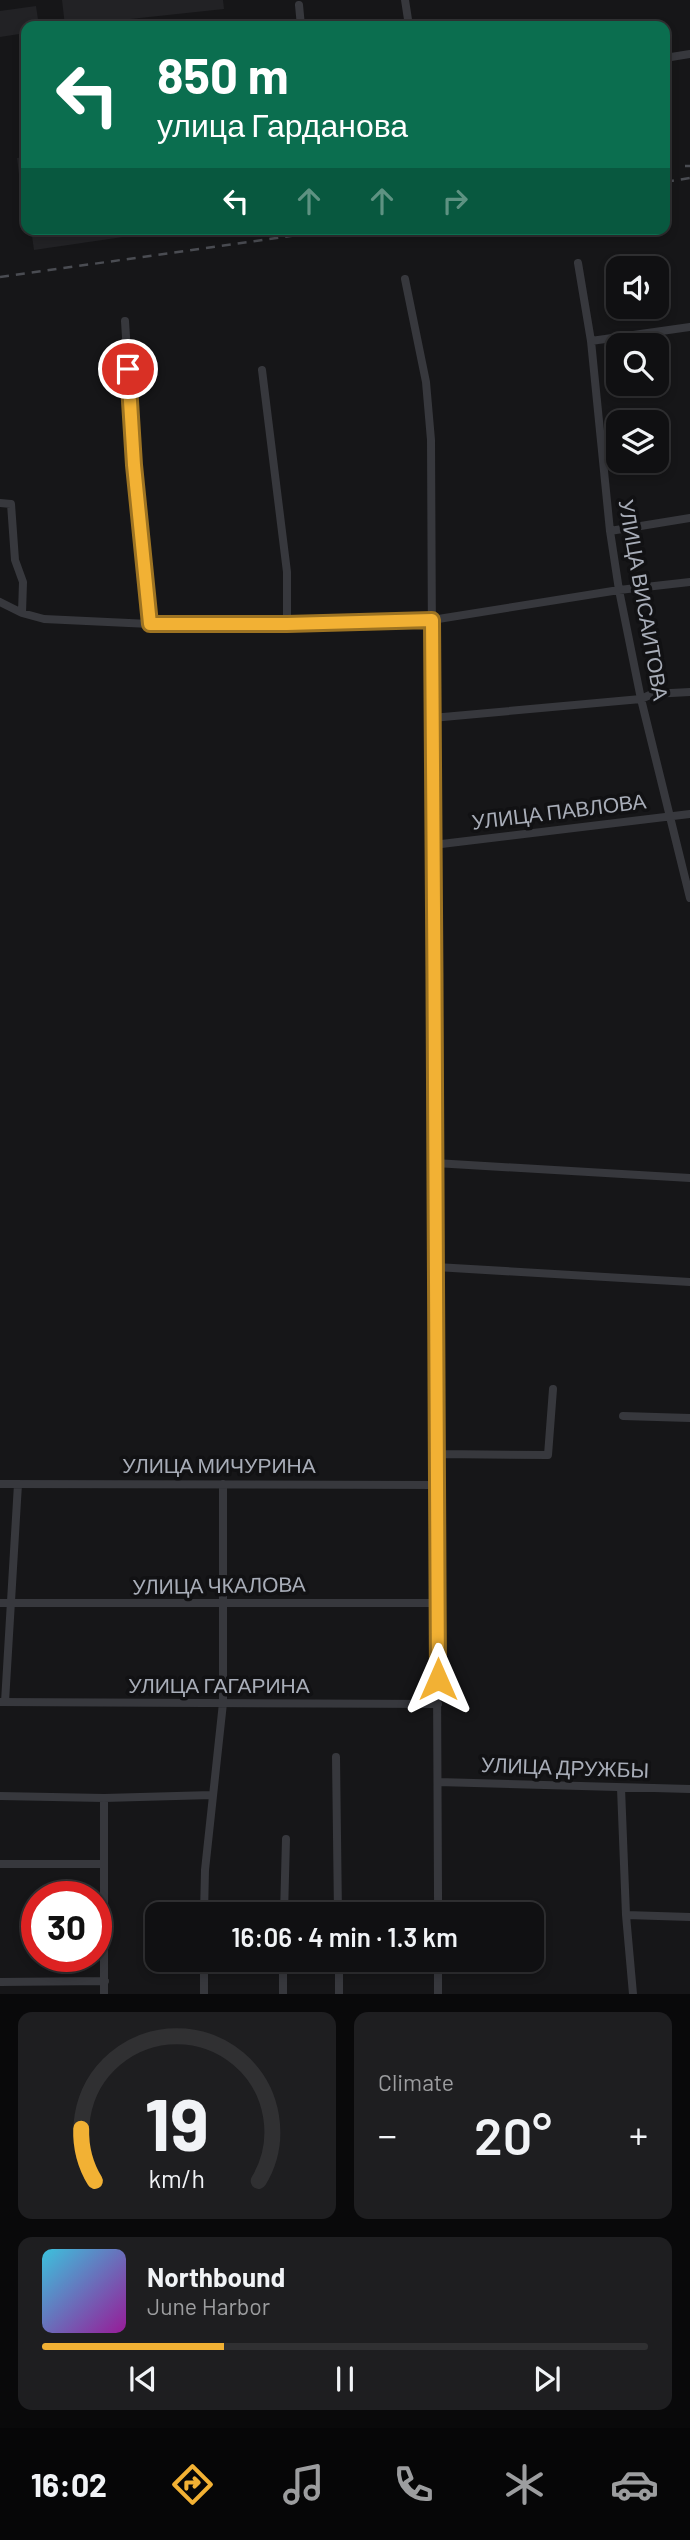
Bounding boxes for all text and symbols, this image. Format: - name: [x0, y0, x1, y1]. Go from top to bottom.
- text: 850 m: [157, 45, 289, 104]
- icon: left: [42, 49, 133, 140]
- text: улица Гарданова: [157, 105, 408, 143]
- icon: left: [217, 182, 255, 220]
- icon: ahead: [290, 182, 328, 220]
- icon: ahead: [363, 182, 401, 220]
- icon: right: [436, 182, 474, 220]
- map controls: [606, 256, 669, 473]
- button: sound: [606, 256, 669, 319]
- button: search: [606, 333, 669, 396]
- pin: [98, 339, 158, 399]
- icon: arrive: [109, 350, 147, 388]
- button: layers: [606, 410, 669, 473]
- street label: УЛИЦА ВИСАИТОВА: [614, 497, 674, 702]
- street label: УЛИЦА ПАВЛОВА: [470, 787, 647, 834]
- street label: УЛИЦА МИЧУРИНА: [122, 1452, 316, 1477]
- street label: УЛИЦА ЧКАЛОВА: [132, 1570, 306, 1599]
- position arrow: [401, 1642, 475, 1716]
- street label: УЛИЦА ГАГАРИНА: [128, 1672, 310, 1697]
- street label: УЛИЦА ДРУЖБЫ: [481, 1751, 650, 1782]
- speed limit sign: 30: [21, 1881, 112, 1972]
- text: 16:06 · 4 min · 1.3 km: [231, 1921, 458, 1952]
- text: Climate: [378, 2068, 454, 2096]
- text: 19: [145, 2079, 209, 2167]
- text: 20°: [474, 2103, 552, 2165]
- text: −: [378, 2111, 397, 2157]
- text: +: [629, 2111, 648, 2157]
- text: km/h: [149, 2163, 205, 2193]
- text: Northbound: [147, 2261, 285, 2292]
- text: June Harbor: [147, 2292, 270, 2320]
- icon: previous: [124, 2360, 162, 2398]
- icon: pause: [326, 2360, 364, 2398]
- icon: next: [528, 2360, 566, 2398]
- icon: directions: [168, 2460, 217, 2509]
- icon: music: [279, 2460, 328, 2509]
- icon: phone: [389, 2460, 438, 2509]
- icon: climate: [500, 2460, 549, 2509]
- icon: car: [610, 2460, 659, 2509]
- text: 16:02: [31, 2465, 107, 2503]

